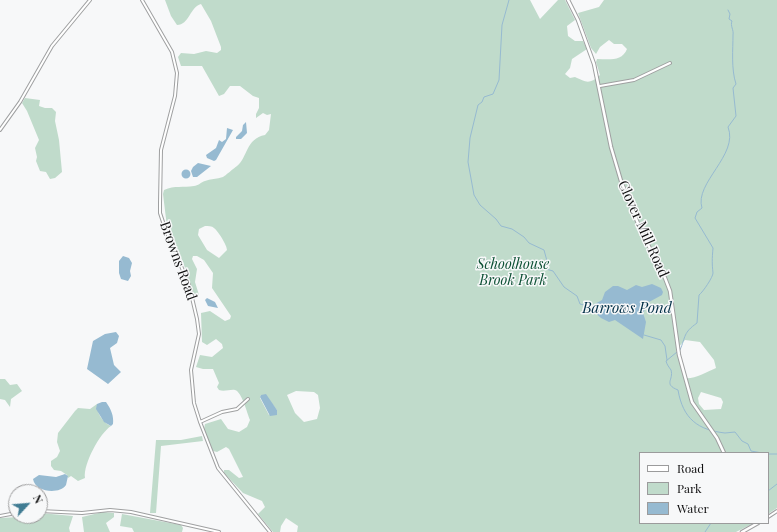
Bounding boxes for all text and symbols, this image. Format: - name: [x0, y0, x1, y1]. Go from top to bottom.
- street label: Clover Mill Road: [614, 178, 672, 280]
- street label: Browns Road: [156, 219, 200, 303]
- park label: Schoolhouse Brook Park: [477, 257, 549, 290]
- water label: Barrows Pond: [582, 299, 672, 317]
- legend: [639, 452, 769, 524]
- text: Road: [677, 460, 704, 476]
- text: Park: [677, 480, 702, 496]
- north arrow: [8, 484, 48, 524]
- text: N: [30, 492, 47, 506]
- text: Water: [677, 500, 709, 516]

